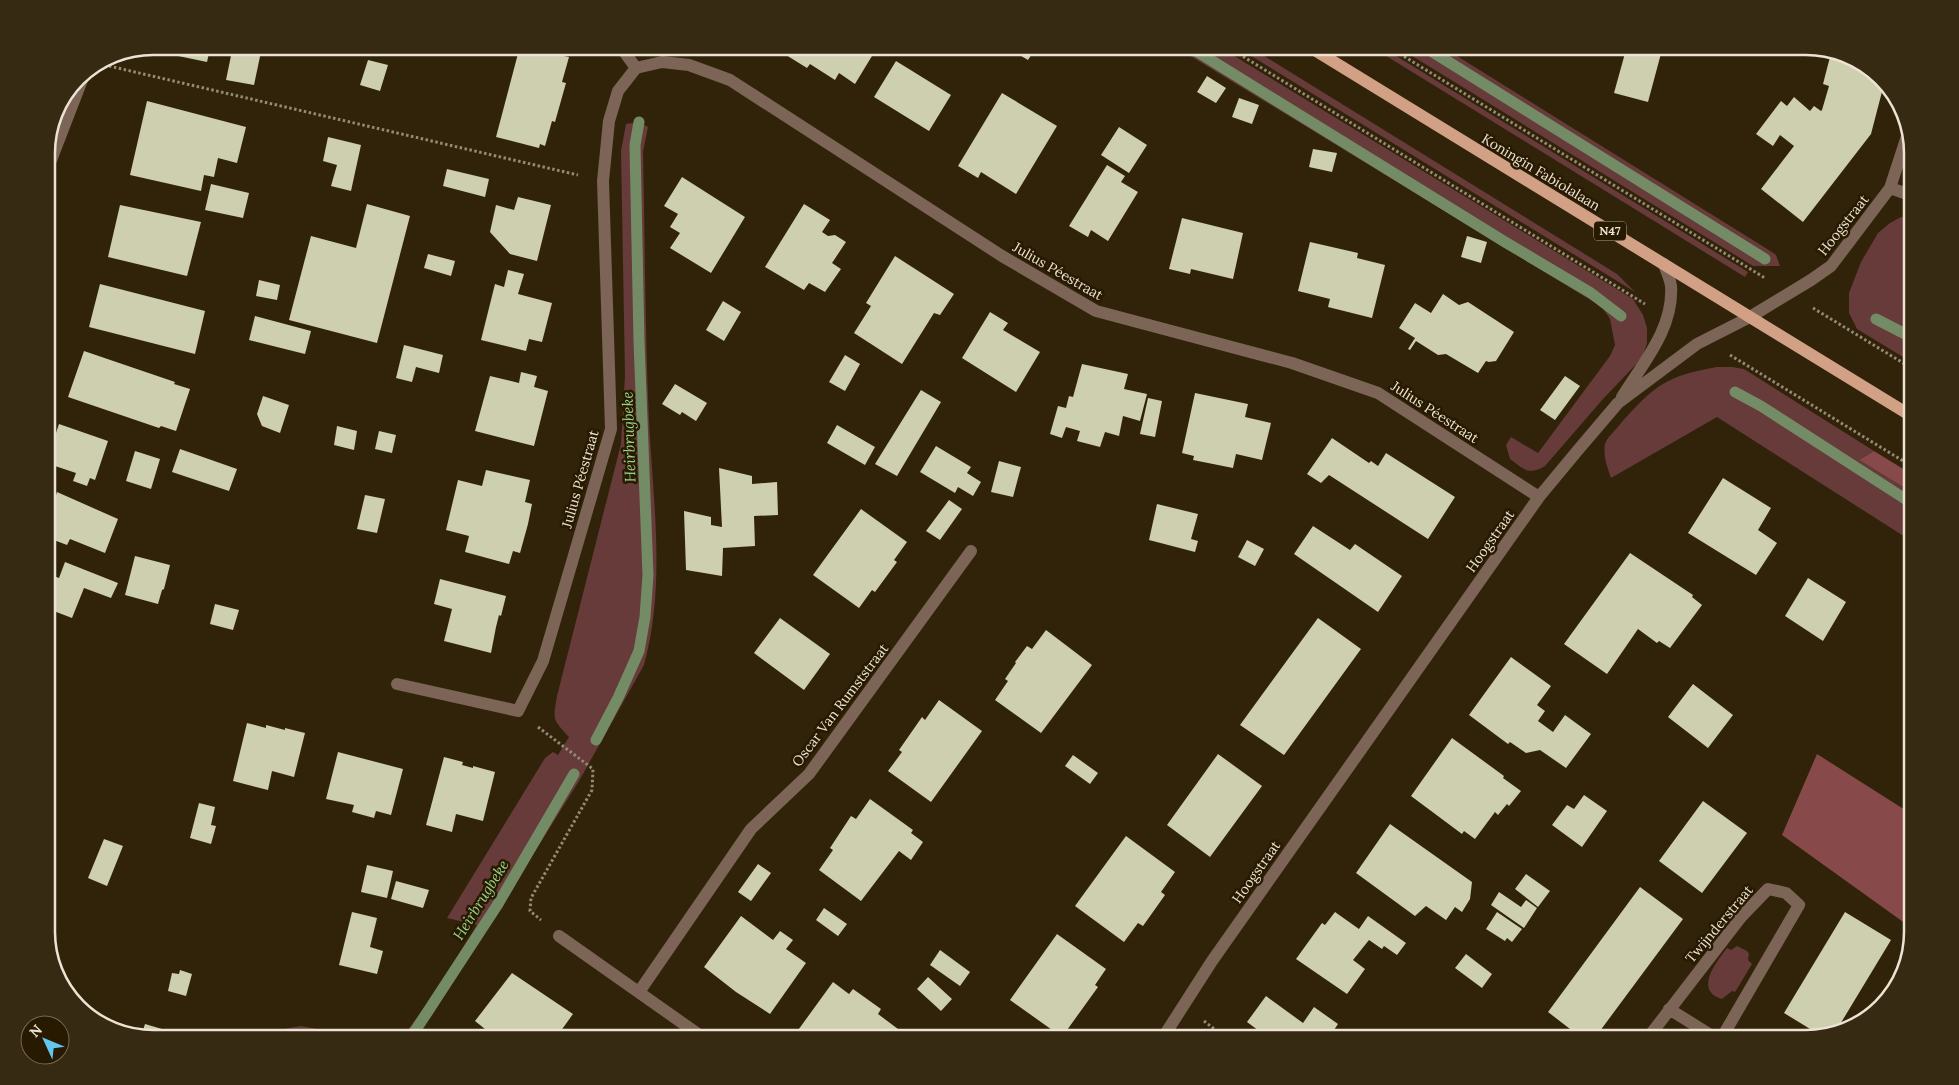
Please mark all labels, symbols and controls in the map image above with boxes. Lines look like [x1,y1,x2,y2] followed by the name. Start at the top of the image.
[1478,130,1604,215] street label: Koningin Fabiolalaan
[1814,190,1873,259] street label: Hoogstraat
[1594,222,1626,240] road number: N47
[1009,237,1107,304] street label: Julius Péestraat
[1387,376,1483,447] street label: Julius Péestraat
[617,391,640,483] water label: Heirbrugbeke
[557,427,603,531] street label: Julius Péestraat
[1462,506,1518,576] street label: Hoogstraat
[788,639,892,770] street label: Oscar Van Rumststraat
[1228,837,1284,907] street label: Hoogstraat
[448,856,513,943] water label: Heirbrugbeke
[1681,881,1757,967] street label: Twijnderstraat
[20,1015,70,1065] north arrow
[25,1021,46,1041] text: N

